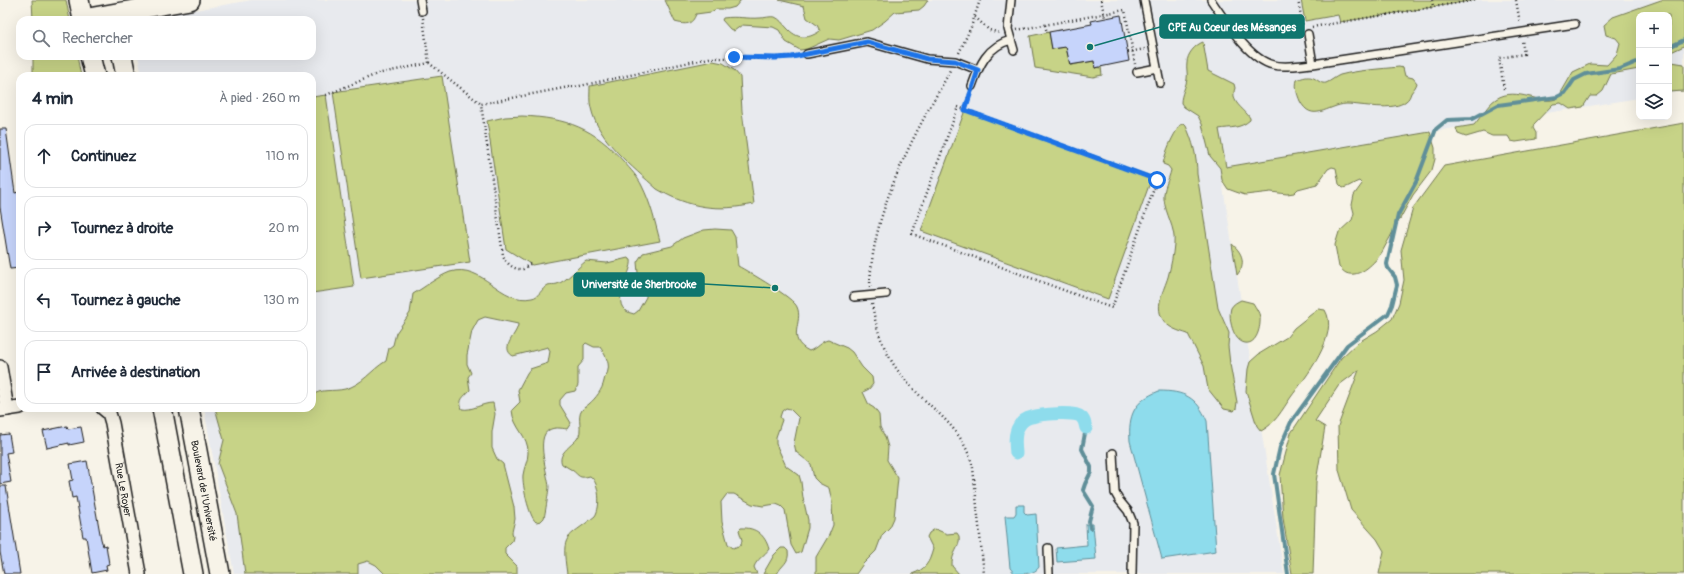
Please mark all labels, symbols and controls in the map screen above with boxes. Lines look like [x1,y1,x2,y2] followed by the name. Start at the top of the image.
[1636,12,1672,120] map controls
[1636,12,1672,48] button: +
[1160,15,1304,38] callout: CPE Au Cœur des Mésanges
[16,16,316,60] search box
[1168,21,1296,34] text: CPE Au Cœur des Mésanges
[30,27,52,49] icon: search
[62,29,133,48] text: Rechercher
[725,48,743,66] route end
[1636,48,1672,84] button: −
[1636,84,1672,120] button: layers
[32,88,73,109] text: 4 min
[219,90,300,106] text: À pied · 260 m
[33,145,55,167] icon: ahead
[71,147,136,166] text: Continuez
[266,148,299,164] text: 110 m
[1148,171,1166,189] route start
[33,217,55,239] icon: right
[71,219,173,238] text: Tournez à droite
[268,220,299,236] text: 20 m
[574,273,704,296] callout: Université de Sherbrooke
[582,278,697,291] text: Université de Sherbrooke
[33,289,55,311] icon: left
[71,291,181,310] text: Tournez à gauche
[263,292,299,308] text: 130 m
[33,361,55,383] icon: arrive
[71,363,200,382] text: Arrivée à destination
[188,439,219,542] street label: Boulevard de l'Université
[112,462,134,518] street label: Rue Le Royer

